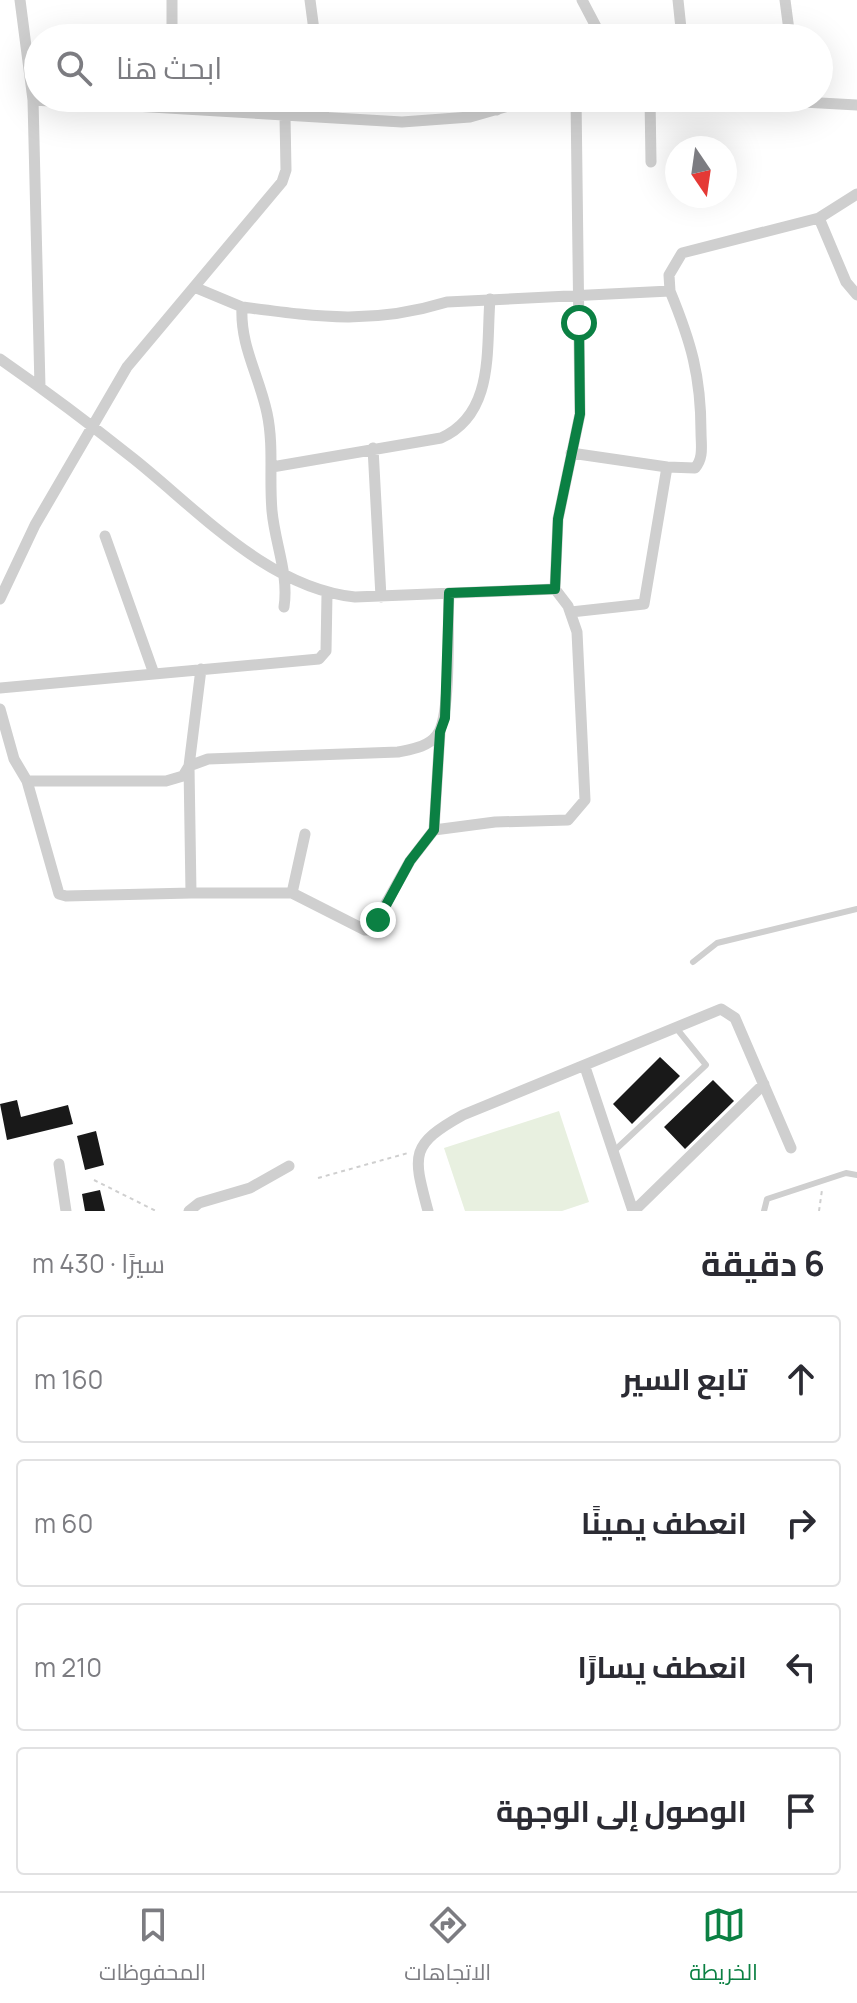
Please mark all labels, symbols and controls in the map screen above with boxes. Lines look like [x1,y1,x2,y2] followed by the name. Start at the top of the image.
[24,24,833,112] search box
[52,46,96,90] icon: search
[116,47,222,88] text: ابحث هنا
[665,136,737,208] north arrow
[561,305,597,341] route start
[360,902,396,938] route end
[701,1240,825,1286] text: 6 دقيقة
[32,1245,165,1281] text: سيرًا · 430 m
[779,1357,823,1401] icon: ahead
[622,1358,747,1399] text: تابع السير
[34,1361,103,1397] text: 160 m
[779,1501,823,1545] icon: right
[581,1502,747,1543] text: انعطف يمينًا
[34,1505,93,1541] text: 60 m
[779,1645,823,1689] icon: left
[577,1646,747,1687] text: انعطف يسارًا
[34,1649,102,1685] text: 210 m
[779,1789,823,1833] icon: arrive
[496,1790,747,1831] text: الوصول إلى الوجهة
[99,1903,206,1993] tab: المحفوظات
[404,1903,491,1993] tab: الاتجاهات
[689,1903,758,1993] tab: الخريطة

